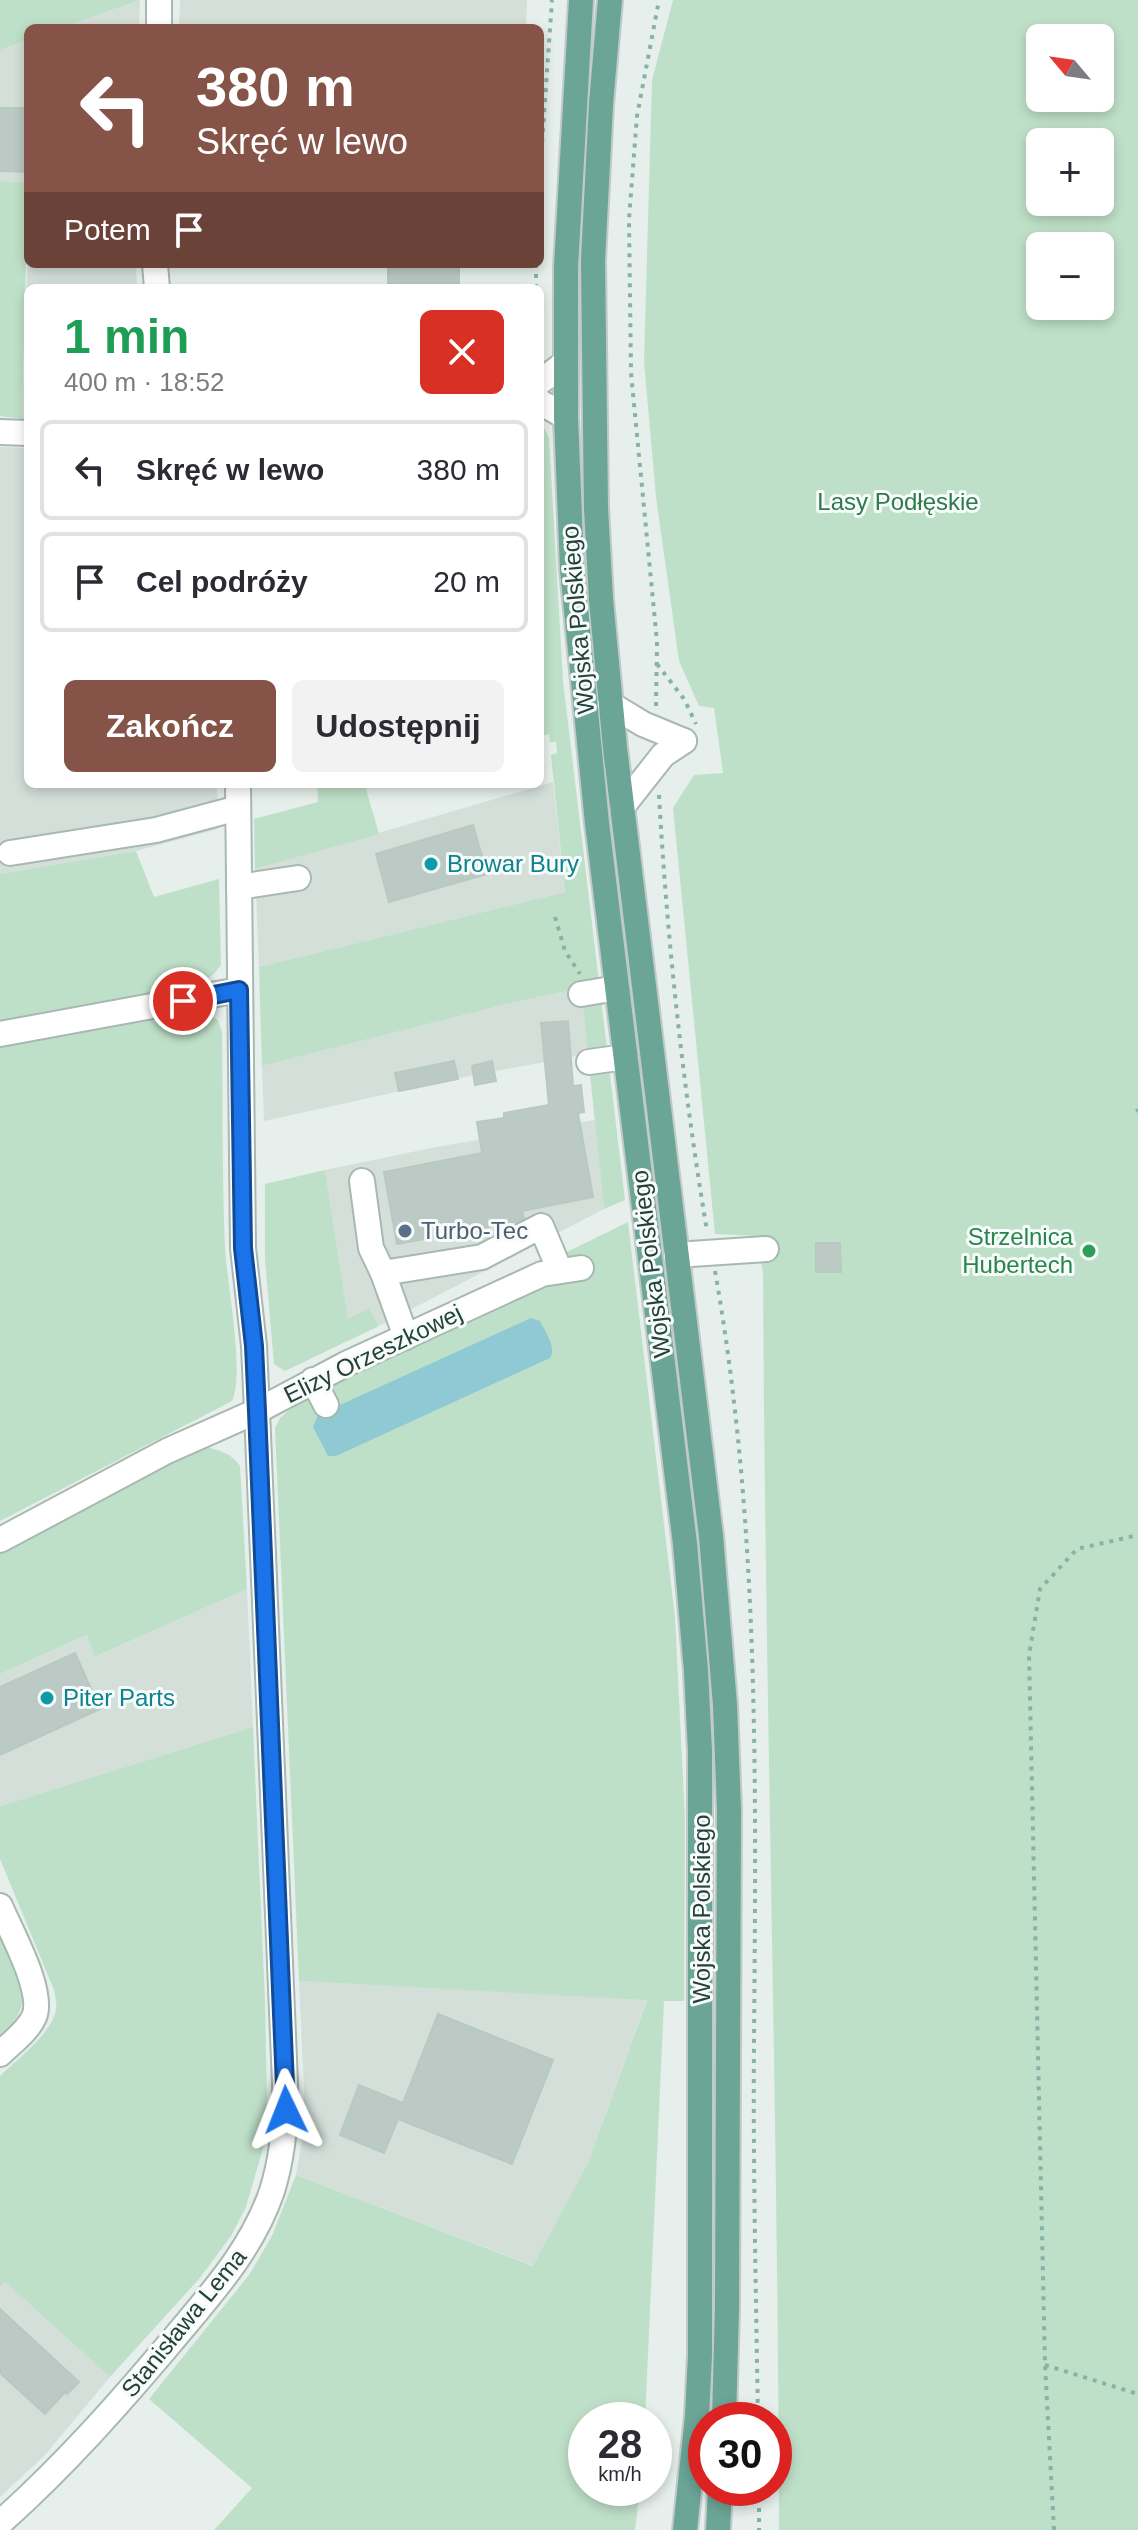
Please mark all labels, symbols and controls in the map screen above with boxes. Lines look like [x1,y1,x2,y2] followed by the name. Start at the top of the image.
[1026,24,1114,112] north arrow
[1026,24,1114,320] map controls
[196,55,355,118] text: 380 m
[64,56,168,160] icon: left
[196,121,408,162] text: Skręć w lewo
[1026,128,1114,216] button: +
[167,208,211,252] icon: arrive
[64,213,151,246] text: Potem
[1026,232,1114,320] button: −
[64,310,189,363] text: 1 min
[420,310,504,394] button: close
[64,367,224,397] text: 400 m · 18:52
[68,448,112,492] icon: left
[136,453,324,486] text: Skręć w lewo
[417,453,500,486] text: 380 m
[817,488,979,515] park label: Lasy Podłęskie
[556,525,599,715] street label: Wojska Polskiego
[68,560,112,604] icon: arrive
[136,565,308,598] text: Cel podróży
[433,565,500,598] text: 20 m
[64,680,276,772] button: Zakończ
[292,680,504,772] button: Udostępnij
[447,850,579,877] place label: Browar Bury
[422,855,440,873] marker: Browar Bury
[149,967,217,1035] pin
[161,979,205,1023] icon: arrive
[626,1169,675,1359] street label: Wojska Polskiego
[421,1217,528,1244] place label: Turbo-Tec
[396,1222,414,1240] marker: Turbo-Tec
[962,1223,1074,1278] place label: Strzelnica Hubertech
[1080,1242,1098,1260] marker: Strzelnica Hubertech
[279,1299,466,1408] street label: Elizy Orzeszkowej
[63,1684,175,1711] place label: Piter Parts
[38,1689,56,1707] marker: Piter Parts
[688,1815,715,2003] street label: Wojska Polskiego
[244,2068,328,2152] position arrow
[116,2243,252,2402] street label: Stanisława Lema
[688,2402,792,2506] speed limit sign: 30
[598,2422,642,2466] text: 28
[598,2463,642,2485] text: km/h

